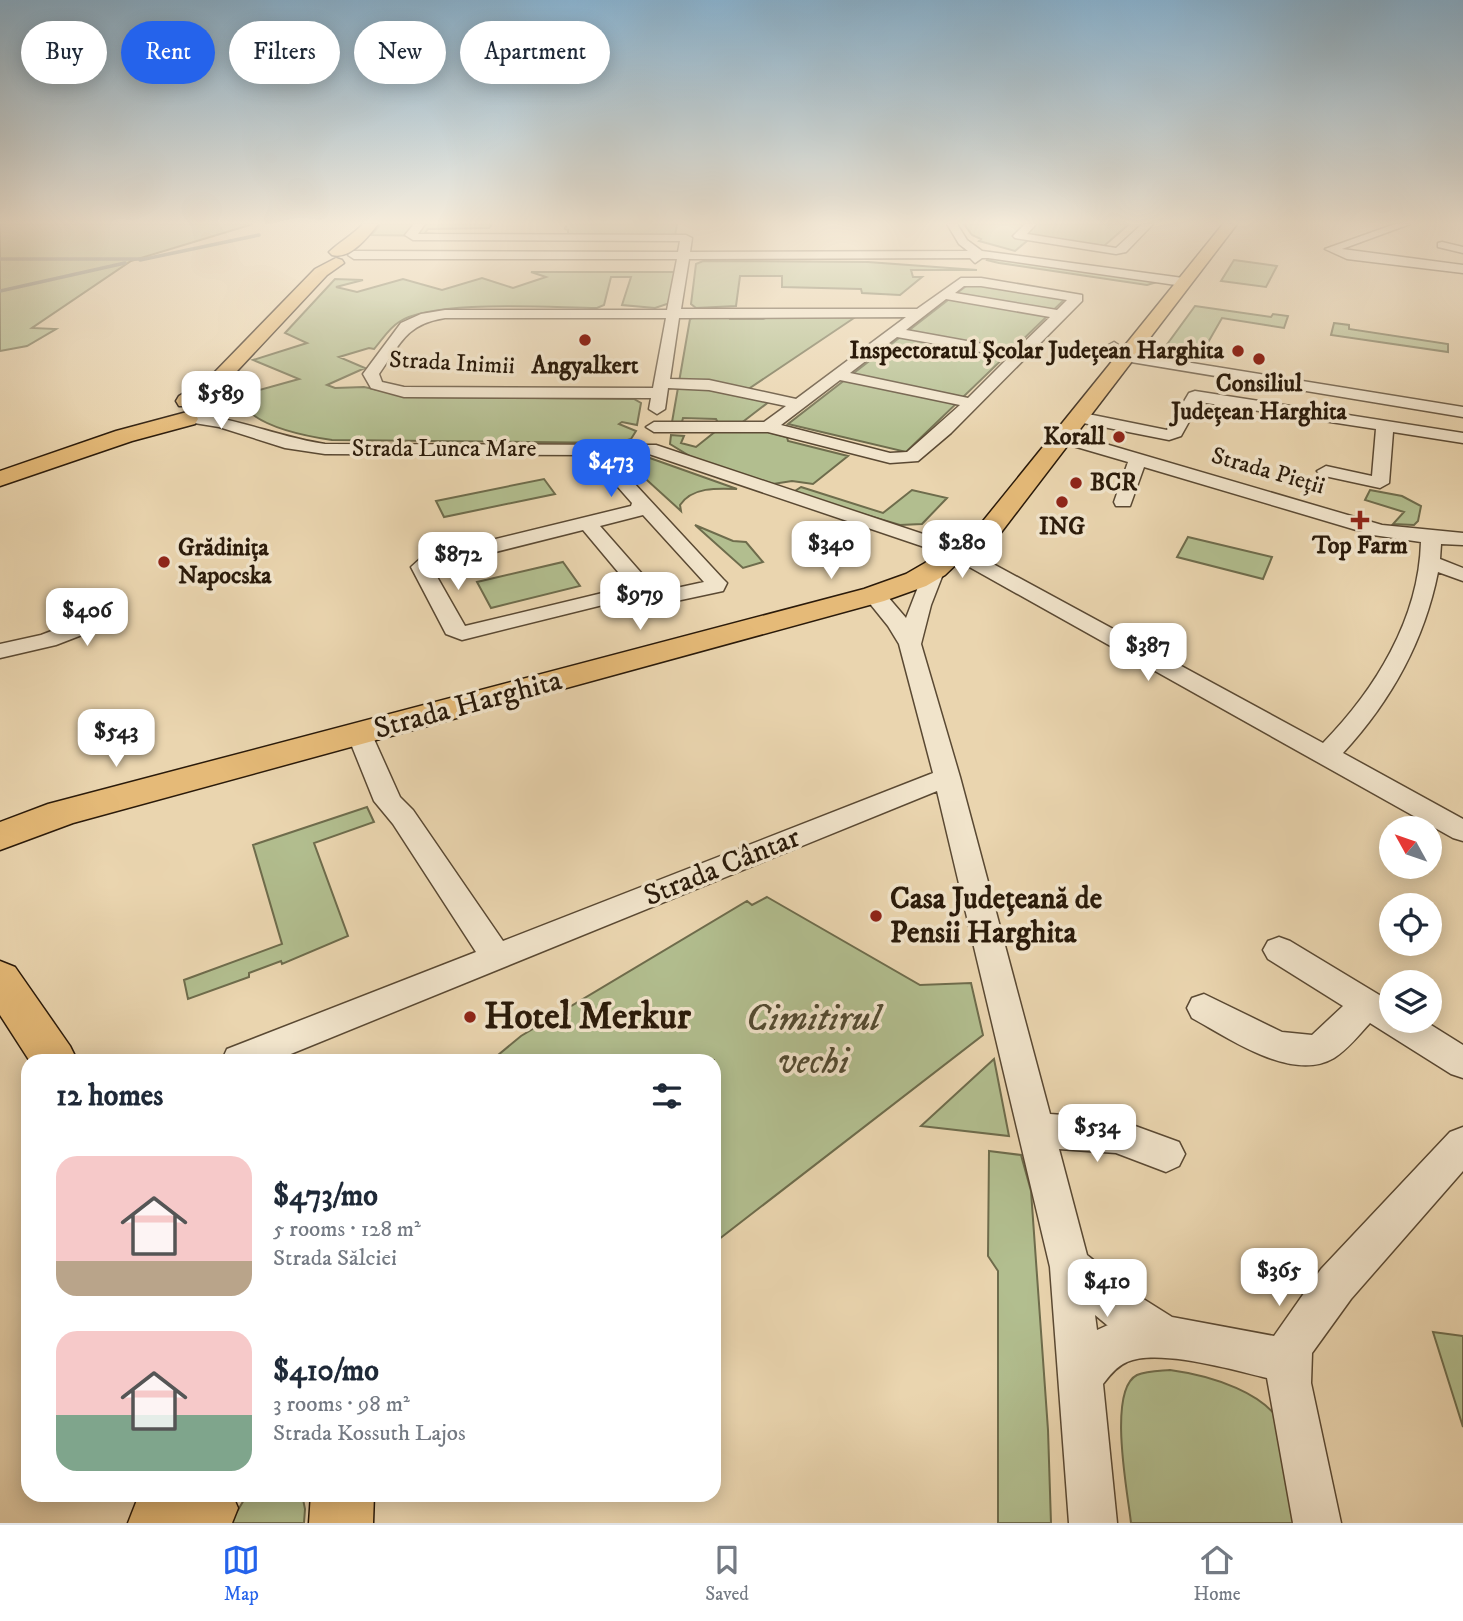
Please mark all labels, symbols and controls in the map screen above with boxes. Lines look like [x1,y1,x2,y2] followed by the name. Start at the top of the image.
[21,21,107,84] chip: Buy
[121,21,215,84] chip: Rent
[229,21,340,84] chip: Filters
[354,21,446,84] chip: New
[460,21,610,84] chip: Apartment
[577,332,593,348] marker: Angyalkert
[850,336,1225,366] place label: Inspectoratul Școlar Județean Harghita
[1230,343,1246,359] marker: Inspectoratul Școlar Județean Harghita
[388,345,516,381] street label: Strada Inimii
[531,351,639,381] place label: Angyalkert
[1251,351,1267,367] marker: Consiliul Județean Harghita
[1168,369,1348,427] place label: Consiliul Județean Harghita
[180,372,262,431] pin: $589
[198,379,244,408] text: $589
[1043,422,1106,452] place label: Korall
[1111,429,1127,445] marker: Korall
[352,434,536,464] street label: Strada Lunca Mare
[570,440,652,499] pin: $473
[1208,440,1328,502] street label: Strada Pieții
[588,447,634,476] text: $473
[1090,468,1138,498] place label: BCR
[1068,475,1084,491] marker: BCR
[1054,494,1070,510] marker: ING
[1039,512,1085,542] place label: ING
[1352,512,1368,528] marker: Top Farm
[921,520,1003,580] pin: $280
[790,522,872,581] pin: $340
[938,528,986,557] text: $280
[808,529,854,558] text: $340
[1311,531,1408,561] place label: Top Farm
[417,532,499,592] pin: $872
[178,533,272,591] place label: Grădiniţa Napocska
[434,540,482,569] text: $872
[156,554,172,570] marker: Grădiniţa Napocska
[599,572,681,632] pin: $979
[616,580,664,609] text: $979
[46,588,128,648] pin: $406
[62,596,112,625] text: $406
[1107,624,1189,683] pin: $387
[1126,631,1170,660] text: $387
[370,662,566,748] street label: Strada Harghita
[75,710,157,769] pin: $543
[94,717,138,746] text: $543
[1379,816,1442,878] north arrow
[1379,816,1442,1033] map controls
[639,819,805,915] street label: Strada Cântar
[890,881,1103,952] place label: Casa Județeană de Pensii Harghita
[1379,893,1442,956] button: locate
[868,908,884,924] marker: Casa Județeană de Pensii Harghita
[1379,970,1442,1033] button: layers
[484,994,692,1041] place label: Hotel Merkur
[746,996,884,1086] park label: Cimitirul vechi
[462,1009,478,1025] marker: Hotel Merkur
[648,1077,686,1115] icon: filters
[56,1078,163,1115] text: 12 homes
[1056,1104,1138,1164] pin: $534
[1074,1112,1120,1141] text: $534
[273,1178,378,1215] text: $473/mo
[112,1184,196,1268] icon: home
[273,1215,421,1244] text: 5 rooms · 128 m²
[273,1244,397,1273] text: Strada Sălciei
[1238,1248,1320,1308] pin: $365
[1257,1256,1301,1285] text: $365
[1066,1260,1148,1319] pin: $410
[1084,1267,1130,1296] text: $410
[273,1353,379,1390] text: $410/mo
[112,1359,196,1443] icon: home
[273,1390,410,1419] text: 3 rooms · 98 m²
[273,1419,466,1448] text: Strada Kossuth Lajos
[222,1541,260,1606] tab: Map
[705,1541,749,1606] tab: Saved
[1194,1541,1241,1606] tab: Home

